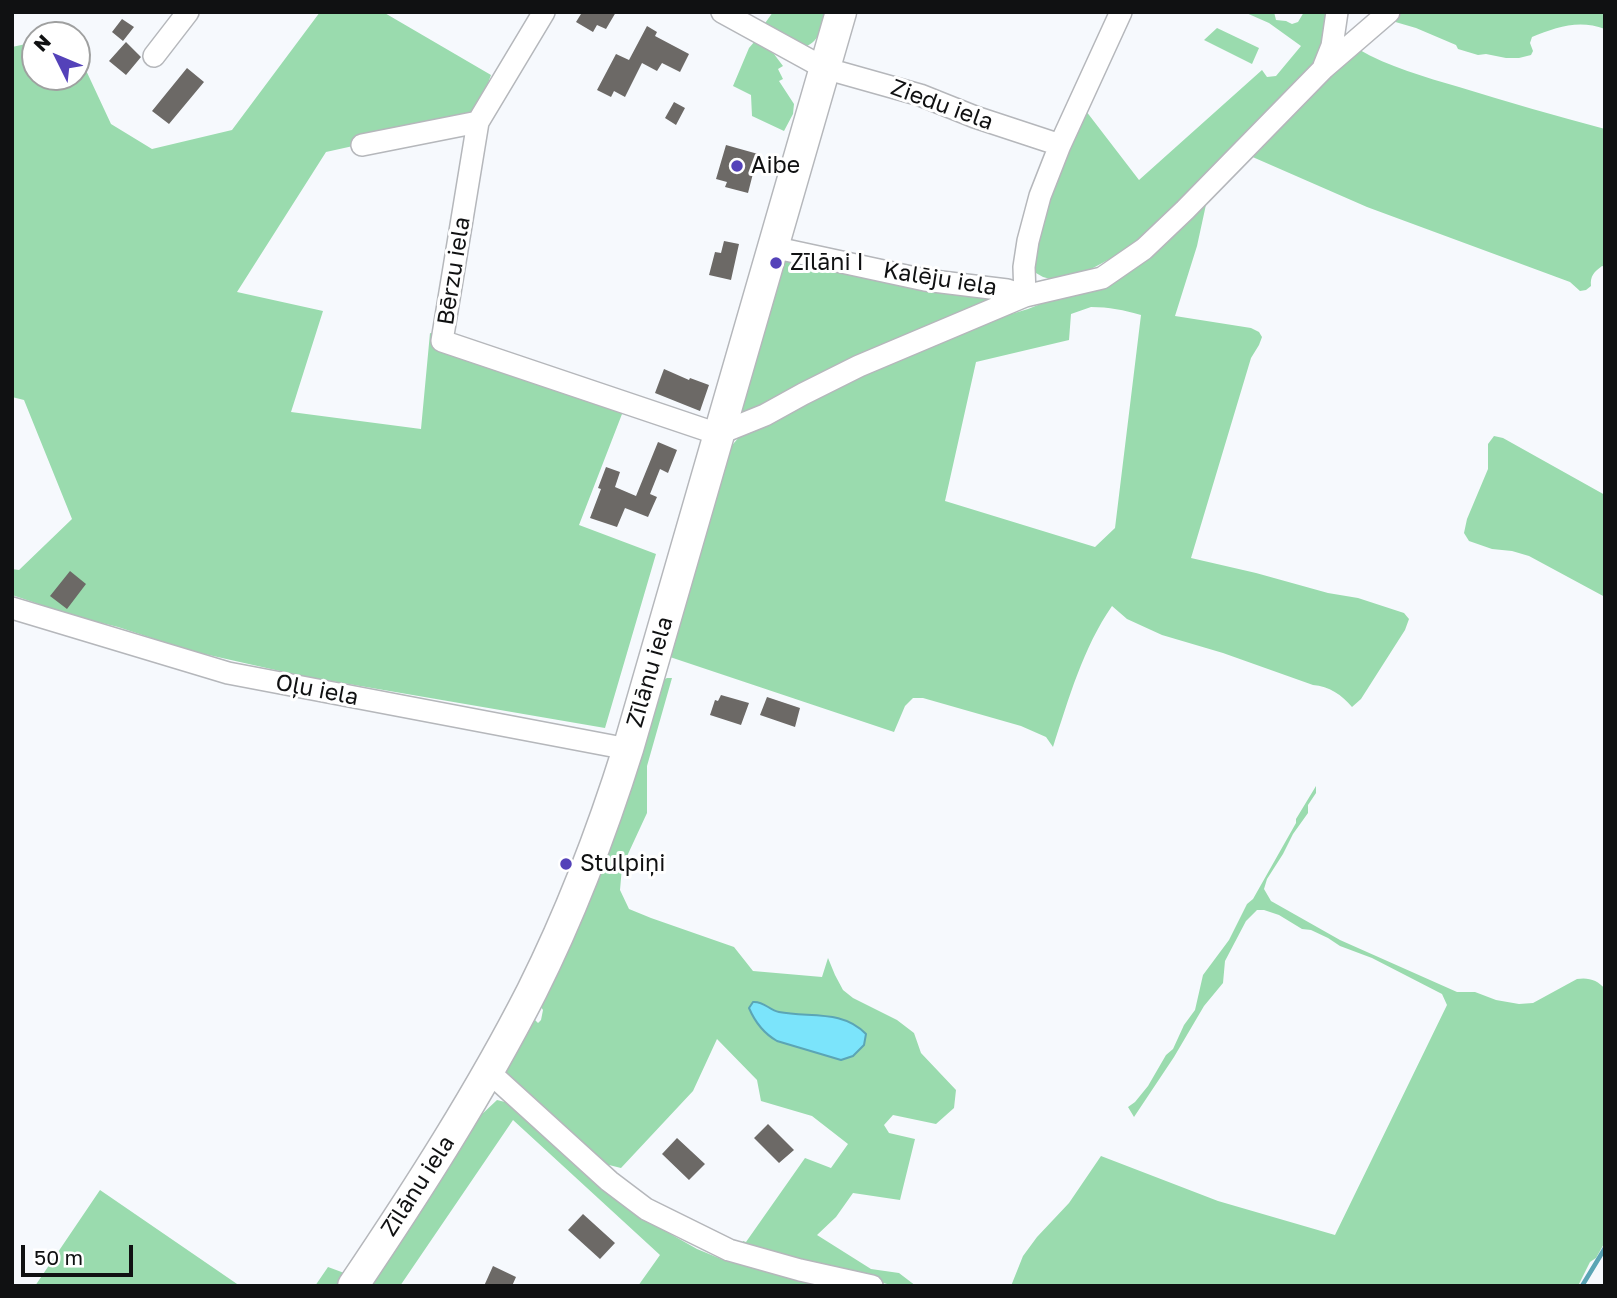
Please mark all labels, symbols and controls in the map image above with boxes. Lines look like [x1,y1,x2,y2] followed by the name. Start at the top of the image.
[21,21,91,91] north arrow
[28,30,55,56] text: N
[887,74,997,136] street label: Ziedu iela
[751,152,800,180] place label: Aibe
[729,158,745,174] marker: Aibe
[432,215,476,327] street label: Bērzu iela
[790,249,864,277] place label: Zīlāni I
[768,255,784,271] marker: Zīlāni I
[881,256,999,302] street label: Kalēju iela
[621,613,679,731] street label: Zīlānu iela
[273,668,361,712] street label: Oļu iela
[580,850,665,878] place label: Stulpiņi
[558,856,574,872] marker: Stulpiņi
[375,1131,461,1241] street label: Zīlānu iela
[24,1232,136,1276] scale bar
[34,1244,83,1270] text: 50 m

